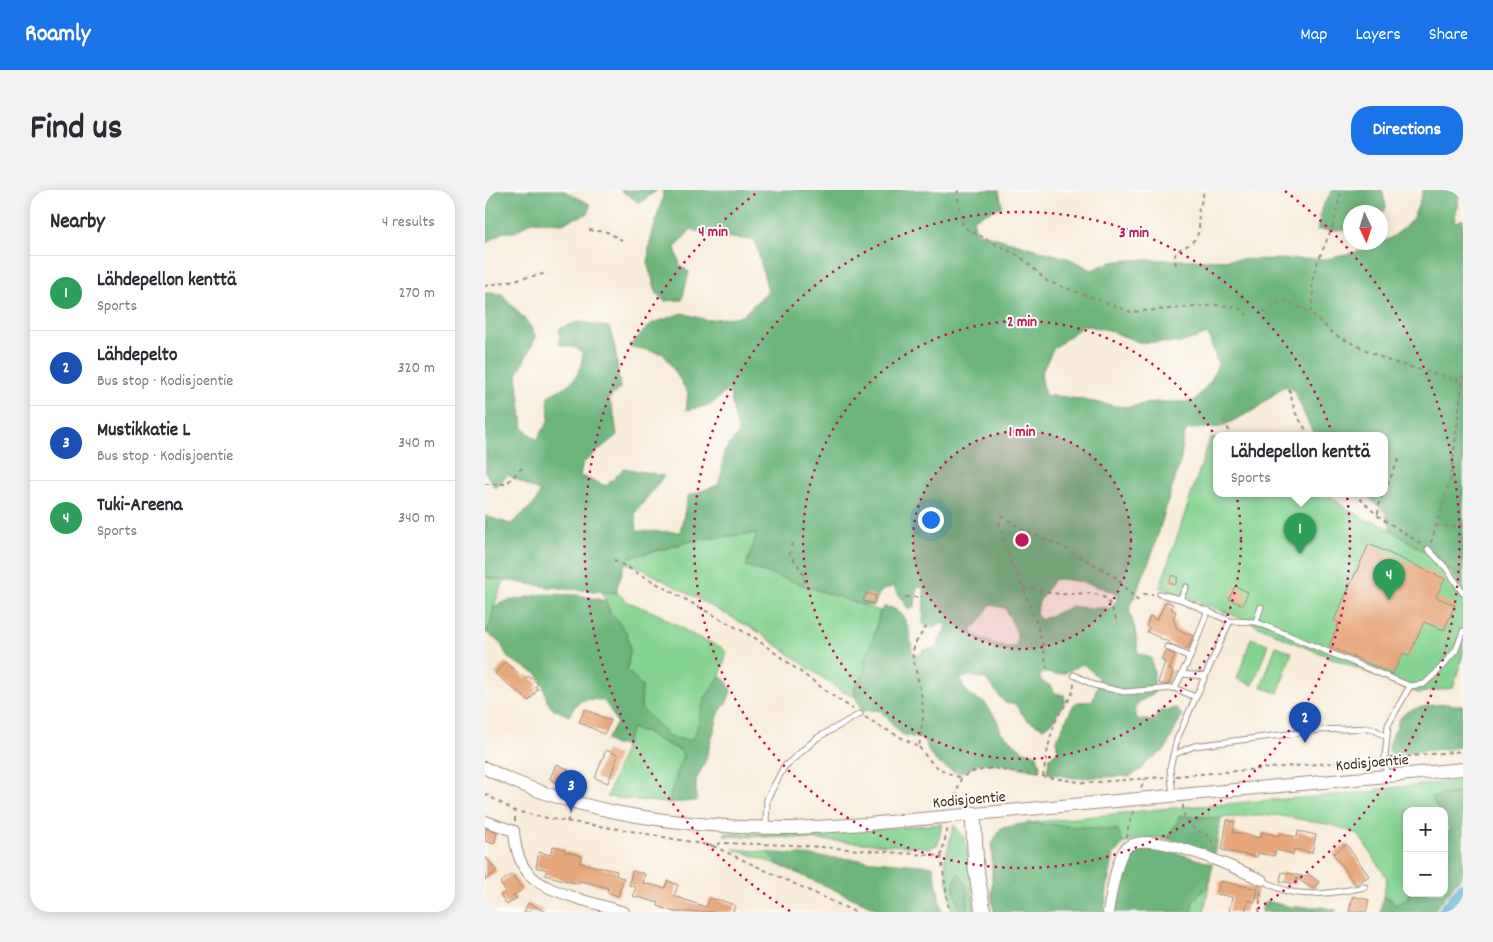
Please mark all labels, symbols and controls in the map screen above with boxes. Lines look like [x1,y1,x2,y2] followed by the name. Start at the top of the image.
[25,18,91,52] text: Roamly
[1300,23,1327,48] text: Map
[1355,23,1401,48] text: Layers
[1429,23,1468,48] text: Share
[30,105,122,155] text: Find us
[1351,106,1463,155] button: Directions
[1343,205,1388,250] north arrow
[50,208,105,238] text: Nearby
[382,211,435,234] text: 4 results
[698,222,728,244] text: 4 min
[1119,223,1149,245] text: 3 min
[97,268,236,295] text: Lähdepellon kenttä
[64,282,68,305] text: 1
[399,282,435,305] text: 270 m
[97,295,137,318] text: Sports
[1007,312,1037,334] text: 2 min
[97,343,177,370] text: Lähdepelto
[63,357,70,380] text: 2
[398,357,435,380] text: 320 m
[97,370,233,393] text: Bus stop · Kodisjoentie
[97,418,190,445] text: Mustikkatie L
[1009,422,1035,444] text: 1 min
[62,432,70,455] text: 3
[398,432,435,455] text: 340 m
[1213,432,1388,497] popup
[1231,440,1370,467] text: Lähdepellon kenttä
[97,445,233,468] text: Bus stop · Kodisjoentie
[1231,467,1271,490] text: Sports
[97,493,182,520] text: Tuki-Areena
[63,507,69,530] text: 4
[398,507,435,530] text: 340 m
[918,507,944,533] your location
[1284,513,1316,554] pin: 1
[97,520,137,543] text: Sports
[1013,531,1031,549] centre of rings
[1373,559,1405,600] pin: 4
[1289,702,1321,743] pin: 2
[1335,749,1410,778] street label: Kodisjoentie
[555,770,587,811] pin: 3
[932,786,1007,815] street label: Kodisjoentie
[1403,807,1448,897] map controls
[1403,807,1448,852] button: +
[1403,852,1448,897] button: −

